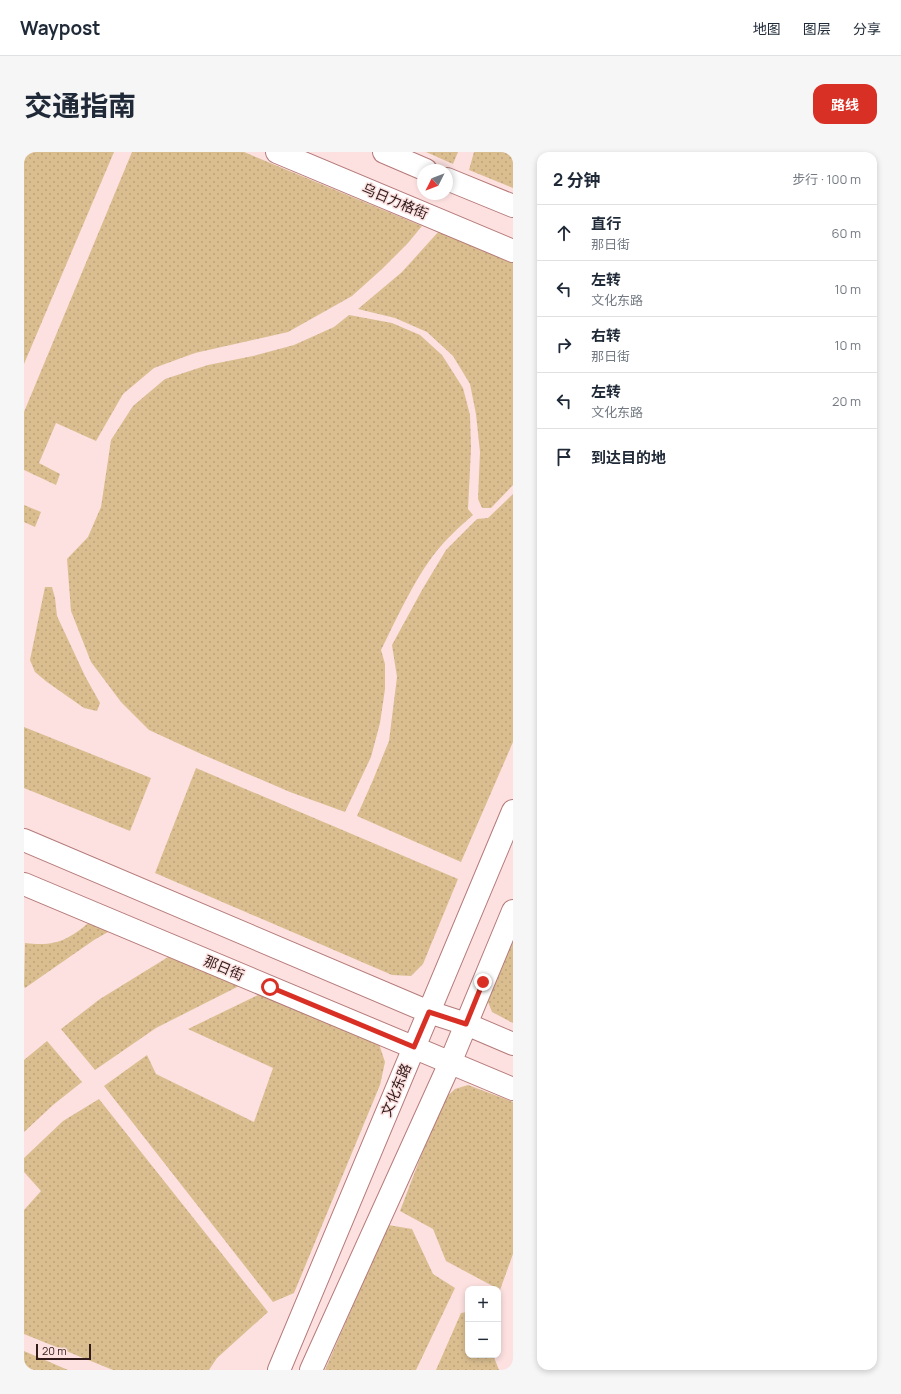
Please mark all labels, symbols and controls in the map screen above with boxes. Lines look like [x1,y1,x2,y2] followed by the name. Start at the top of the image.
[20,15,100,41] text: Waypost
[753,19,781,38] text: 地图
[803,19,831,38] text: 图层
[853,19,881,38] text: 分享
[813,84,877,124] button: 路线
[24,86,136,124] text: 交通指南
[417,164,453,200] north arrow
[553,168,601,191] text: 2 分钟
[792,170,861,188] text: 步行 · 100 m
[359,178,431,223] street label: 乌日力格街
[591,213,621,234] text: 直行
[553,222,575,244] icon: ahead
[831,224,861,242] text: 60 m
[591,235,630,253] text: 那日街
[591,269,621,290] text: 左转
[553,278,575,300] icon: left
[834,280,861,298] text: 10 m
[591,291,643,309] text: 文化东路
[591,325,621,346] text: 右转
[553,334,575,356] icon: right
[834,336,861,354] text: 10 m
[591,347,630,365] text: 那日街
[591,381,621,402] text: 左转
[553,390,575,412] icon: left
[832,392,861,410] text: 20 m
[591,403,643,421] text: 文化东路
[553,446,575,468] icon: arrive
[591,447,666,468] text: 到达目的地
[201,951,247,984] street label: 那日街
[474,973,492,991] route end
[261,978,279,996] route start
[376,1060,415,1119] street label: 文化东路
[465,1286,501,1358] map controls
[465,1286,501,1322] button: +
[465,1322,501,1358] button: −
[36,1342,91,1361] scale bar
[42,1343,67,1358] text: 20 m

